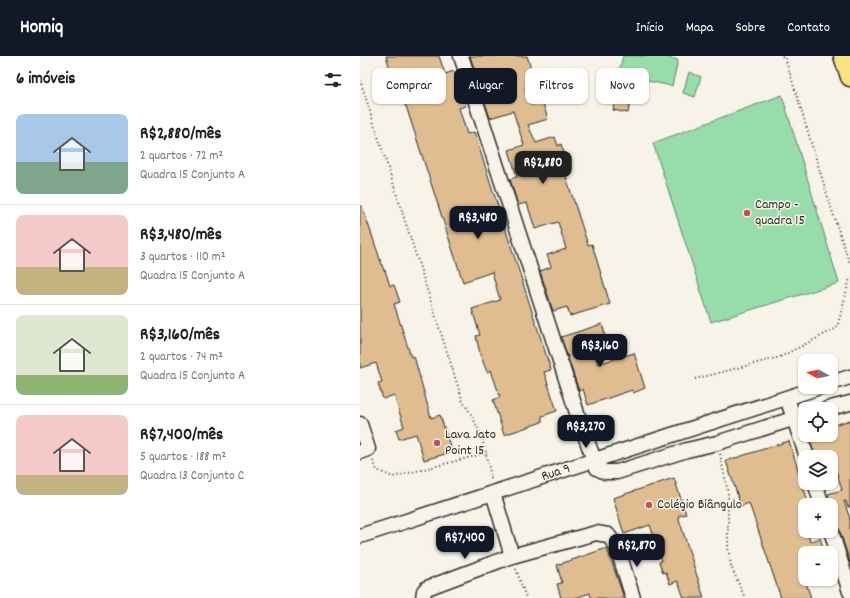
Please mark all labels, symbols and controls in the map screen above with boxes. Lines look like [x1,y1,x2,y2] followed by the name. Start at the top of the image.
[20,15,63,42] text: Homiq
[636,18,664,38] text: Início
[686,18,713,38] text: Mapa
[735,18,765,38] text: Sobre
[787,18,830,38] text: Contato
[16,68,75,92] text: 6 imóveis
[372,68,446,104] chip: Comprar
[454,68,517,104] chip: Alugar
[525,68,588,104] chip: Filtros
[596,68,649,104] chip: Novo
[322,69,344,91] icon: filters
[140,123,221,147] text: R$2,880/mês
[48,130,96,178] icon: home
[140,147,223,166] text: 2 quartos · 72 m²
[506,151,580,185] pin: R$2,880
[524,154,562,173] text: R$2,880
[140,166,245,185] text: Quadra 15 Conjunto A
[755,195,805,231] place label: Campo - quadra 15
[441,206,515,240] pin: R$3,480
[742,208,752,218] marker: Campo - quadra 15
[459,209,497,228] text: R$3,480
[140,224,222,248] text: R$3,480/mês
[48,231,96,279] icon: home
[140,248,225,267] text: 3 quartos · 110 m²
[140,267,245,286] text: Quadra 15 Conjunto A
[140,324,220,348] text: R$3,160/mês
[48,331,96,379] icon: home
[563,334,637,368] pin: R$3,160
[581,337,619,356] text: R$3,160
[140,348,223,367] text: 2 quartos · 74 m²
[798,354,838,394] north arrow
[798,354,838,586] map controls
[140,367,245,386] text: Quadra 15 Conjunto A
[798,402,838,442] button: locate
[549,415,623,449] pin: R$3,270
[567,418,605,437] text: R$3,270
[140,424,223,448] text: R$7,400/mês
[445,425,496,461] place label: Lava Jato Point 15
[48,431,96,479] icon: home
[432,438,442,448] marker: Lava Jato Point 15
[140,448,226,467] text: 5 quartos · 188 m²
[798,450,838,490] button: layers
[539,459,573,487] street label: Rua 9
[140,467,244,486] text: Quadra 13 Conjunto C
[657,495,742,515] place label: Colégio Biângulo
[798,498,838,538] button: +
[644,500,654,510] marker: Colégio Biângulo
[428,526,502,560] pin: R$7,400
[445,529,485,548] text: R$7,400
[600,534,674,568] pin: R$2,870
[618,537,656,556] text: R$2,870
[798,546,838,586] button: −

